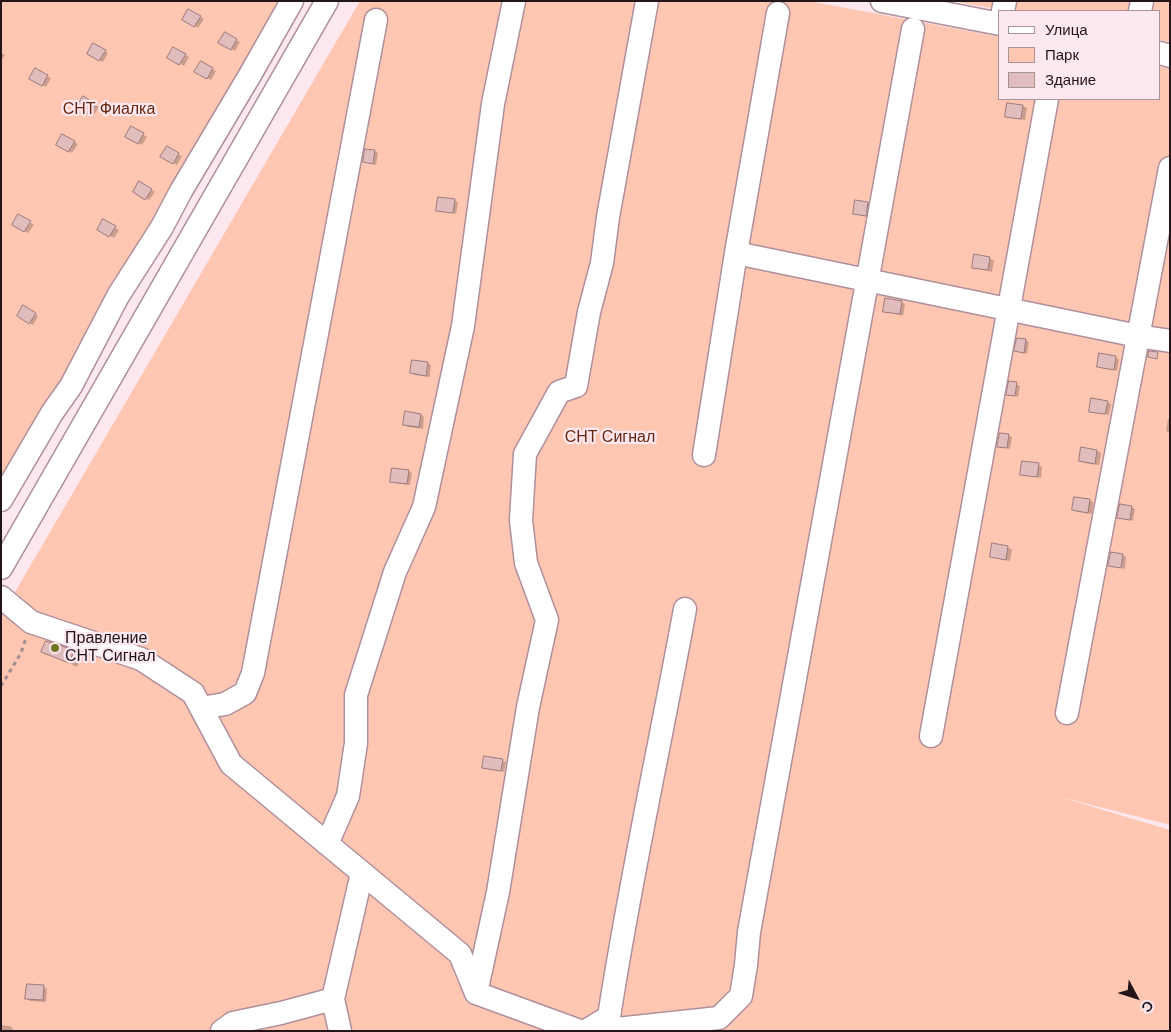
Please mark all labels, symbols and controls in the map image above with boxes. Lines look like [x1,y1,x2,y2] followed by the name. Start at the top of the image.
[998,10,1161,100] legend
[1045,20,1088,40] text: Улица
[1045,45,1079,65] text: Парк
[1045,70,1096,90] text: Здание
[63,100,155,120] park label: СНТ Фиалка
[565,428,655,448] park label: СНТ Сигнал
[65,629,156,667] place label: Правление СНТ Сигнал
[49,642,61,654] marker: Правление СНТ Сигнал
[1111,972,1161,1022] north arrow
[1137,997,1158,1016] text: С

